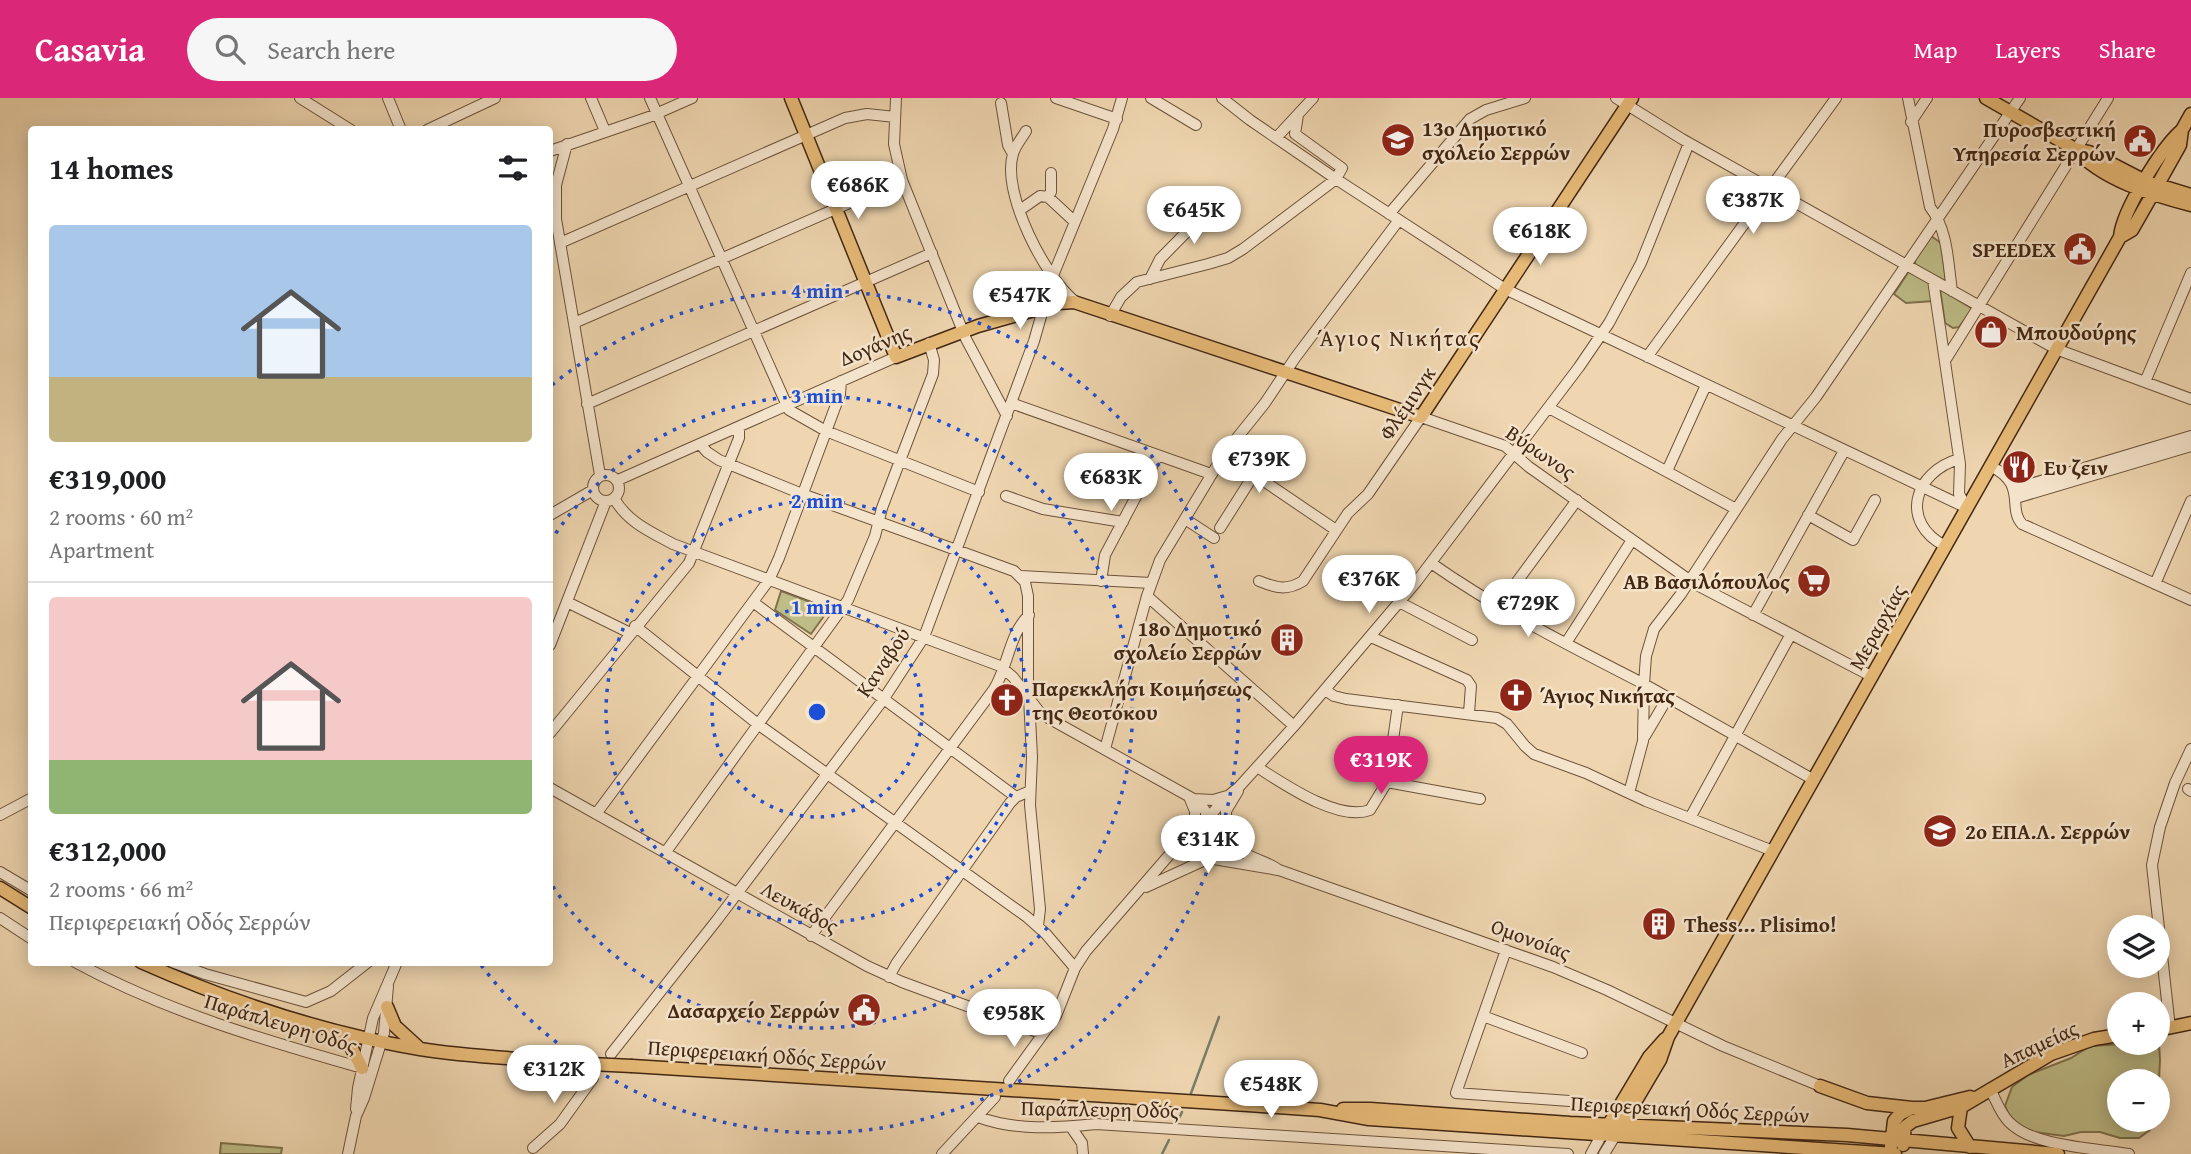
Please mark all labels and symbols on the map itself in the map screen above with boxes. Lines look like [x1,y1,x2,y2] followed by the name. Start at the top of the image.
[1422,113,1571,168] place label: 13ο Δημοτικό σχολείο Σερρών
[1952,114,2116,169] place label: Πυροσβεστική Υπηρεσία Σερρών
[1379,121,1417,159] school or university icon: 13ο Δημοτικό σχολείο Σερρών
[2121,122,2159,160] public building icon: Πυροσβεστική Υπηρεσία Σερρών
[809,162,907,221] pin: €686K
[1704,176,1802,236] pin: €387K
[1145,186,1243,246] pin: €645K
[1491,208,1589,267] pin: €618K
[2061,230,2099,268] public building icon: SPEEDEX
[1972,234,2057,265] place label: SPEEDEX
[971,272,1069,331] pin: €547K
[791,275,844,306] text: 4 min
[1972,313,2010,351] shop icon: Μπουδούρης
[834,316,916,374] street label: Δογάνης
[2016,317,2137,348] place label: Μπουδούρης
[1317,321,1481,354] district label: Άγιος Νικήτας
[1371,360,1443,446] street label: Φλέμινγκ
[791,380,844,411] text: 3 min
[1500,417,1582,487] street label: Βύρωνος
[1210,436,1308,495] pin: €739K
[2000,448,2038,486] restaurant icon: Ευ ζειν
[2044,452,2108,483] place label: Ευ ζειν
[1062,454,1160,513] pin: €683K
[791,485,844,516] text: 2 min
[1320,556,1418,615] pin: €376K
[1795,562,1833,600] supermarket icon: ΑΒ Βασιλόπουλος
[1623,566,1790,597] place label: ΑΒ Βασιλόπουλος
[1841,578,1913,676] street label: Μεραρχίας
[1479,580,1577,639] pin: €729K
[791,591,844,622] text: 1 min
[1113,613,1262,668] place label: 18ο Δημοτικό σχολείο Σερρών
[848,621,918,703] street label: Καναβού
[1268,621,1306,659] building icon: 18ο Δημοτικό σχολείο Σερρών
[1032,673,1252,728] place label: Παρεκκλήσι Κοιμήσεως της Θεοτόκου
[1497,676,1535,714] church icon: Άγιος Νικήτας
[1540,680,1675,711] place label: Άγιος Νικήτας
[988,681,1026,719] church icon: Παρεκκλήσι Κοιμήσεως της Θεοτόκου
[805,700,829,724] centre of rings
[1332,736,1430,796] pin: €319K
[1921,812,1959,850] school or university icon: 2ο ΕΠΑ.Λ. Σερρών
[1159,816,1257,875] pin: €314K
[1965,816,2130,847] place label: 2ο ΕΠΑ.Λ. Σερρών
[755,873,845,941] street label: Λευκάδος
[1640,905,1678,943] building icon: Thess… Plisimo!
[1684,909,1837,940] place label: Thess… Plisimo!
[1487,910,1575,968] street label: Ομονοίας
[201,985,361,1061] street label: Παράπλευρη Οδός
[965,990,1063,1049] pin: €958K
[845,991,883,1029] public building icon: Δασαρχείο Σερρών
[667,995,840,1026] place label: Δασαρχείο Σερρών
[1995,1012,2083,1075] street label: Απαμείας
[647,1031,887,1079] street label: Περιφερειακή Οδός Σερρών
[505,1046,603,1105] pin: €312K
[1222,1060,1320,1120] pin: €548K
[1570,1087,1810,1131] street label: Περιφερειακή Οδός Σερρών
[1021,1092,1179,1126] street label: Παράπλευρη Οδός

